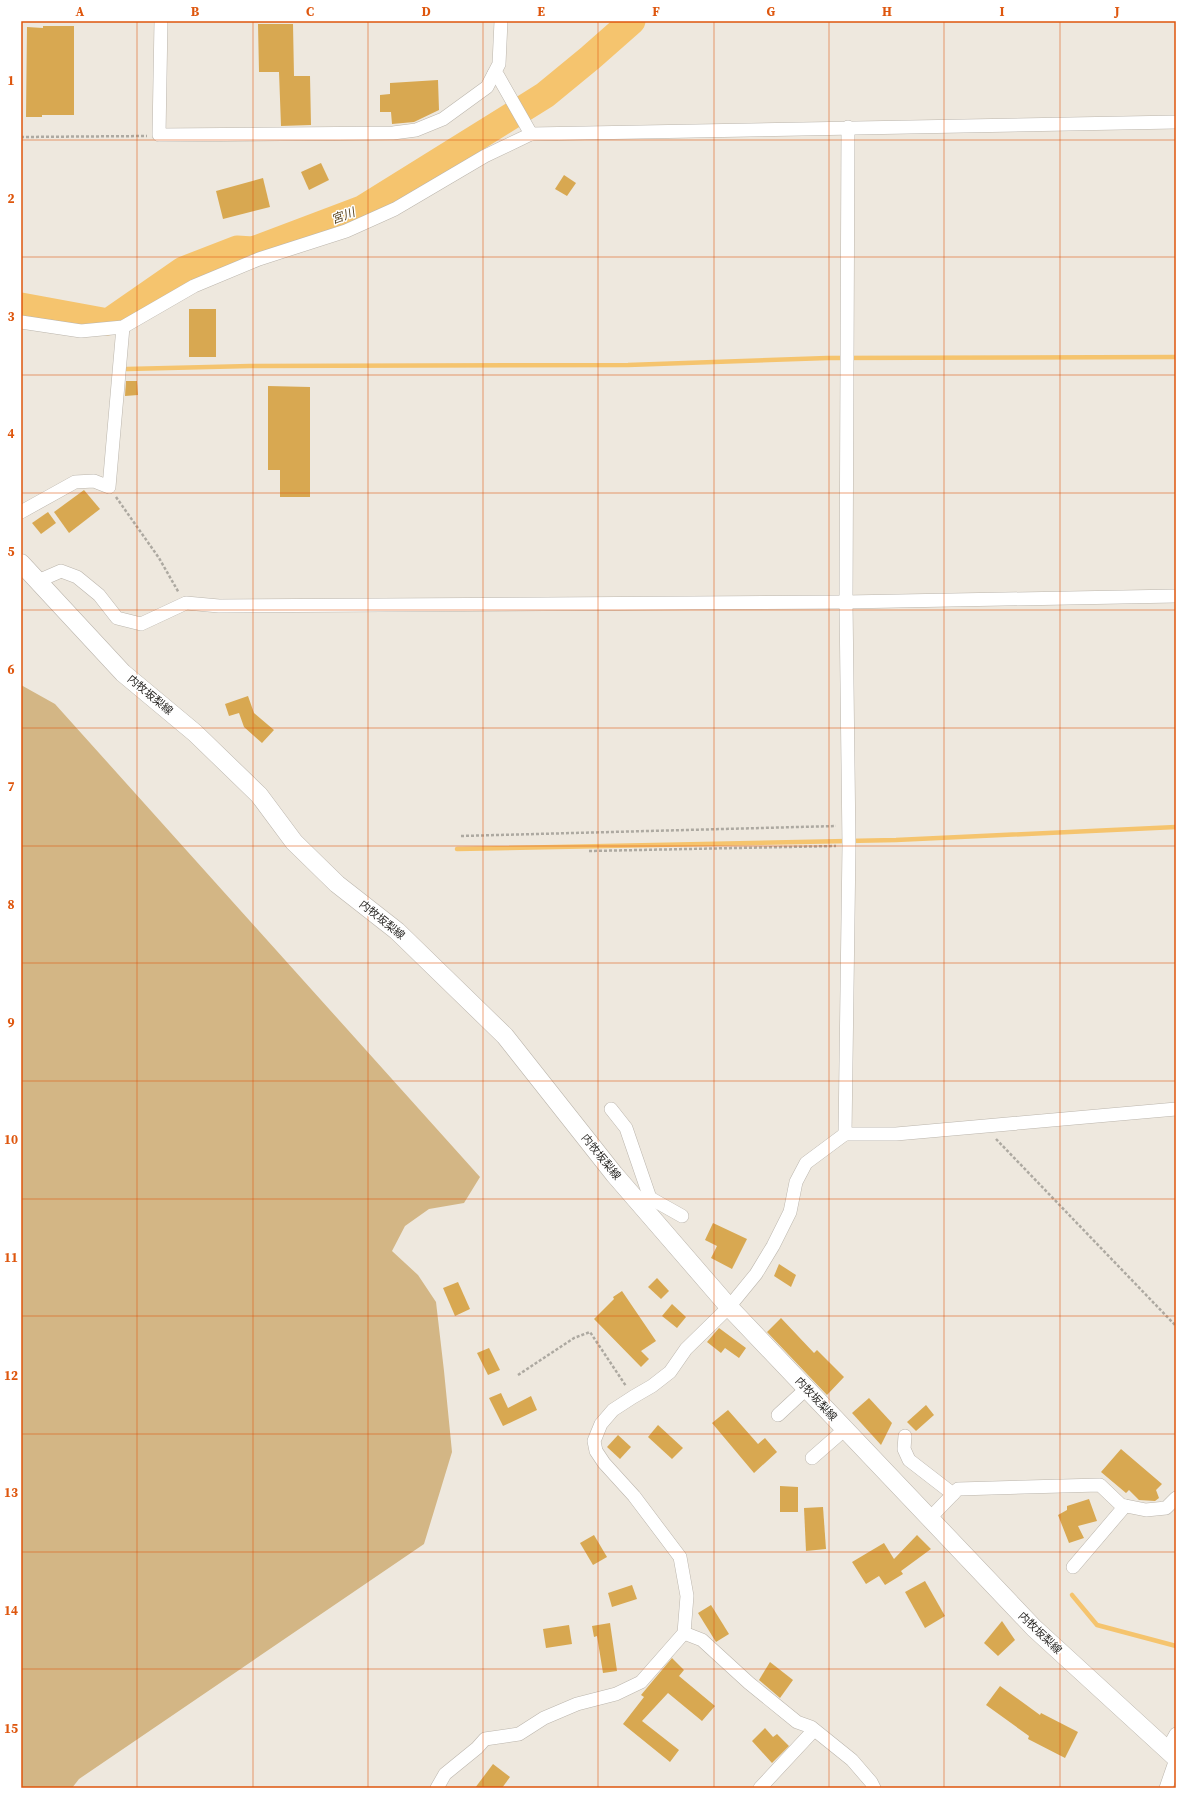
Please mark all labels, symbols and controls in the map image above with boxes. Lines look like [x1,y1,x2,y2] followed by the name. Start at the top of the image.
[76,3,85,20] text: A
[191,3,200,20] text: B
[306,3,314,20] text: C
[421,3,431,20] text: D
[537,3,545,20] text: E
[652,3,660,20] text: F
[767,3,776,20] text: G
[882,3,892,20] text: H
[999,3,1005,20] text: I
[1113,3,1120,20] text: J
[7,72,15,89] text: 1
[7,190,15,207] text: 2
[329,204,359,228] water label: 宮川
[7,308,15,325] text: 3
[7,425,15,442] text: 4
[7,543,15,560] text: 5
[7,661,15,678] text: 6
[124,672,176,718] street label: 内牧坂梨線
[7,778,15,795] text: 7
[7,896,15,913] text: 8
[356,897,408,943] street label: 内牧坂梨線
[7,1014,15,1031] text: 9
[4,1131,18,1148] text: 10
[578,1131,624,1183] street label: 内牧坂梨線
[4,1249,18,1266] text: 11
[4,1367,18,1384] text: 12
[792,1374,840,1424] street label: 内牧坂梨線
[4,1484,18,1501] text: 13
[4,1602,18,1619] text: 14
[1015,1609,1065,1657] street label: 内牧坂梨線
[4,1720,18,1737] text: 15

